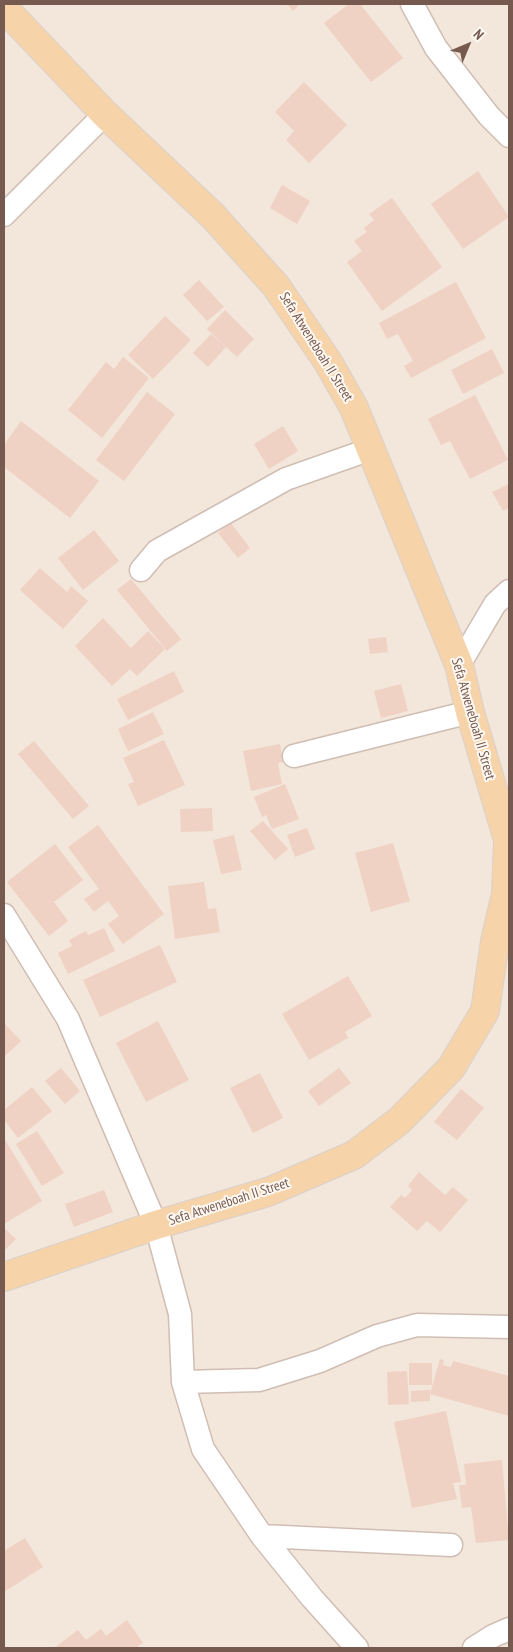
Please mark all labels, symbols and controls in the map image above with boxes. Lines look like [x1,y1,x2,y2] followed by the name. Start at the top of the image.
[443,20,493,70] north arrow
[470,25,488,43] text: N
[276,289,356,405] street label: Sefa Atweneboah II Street
[448,656,498,782] street label: Sefa Atweneboah II Street
[167,1175,291,1229] street label: Sefa Atweneboah II Street

